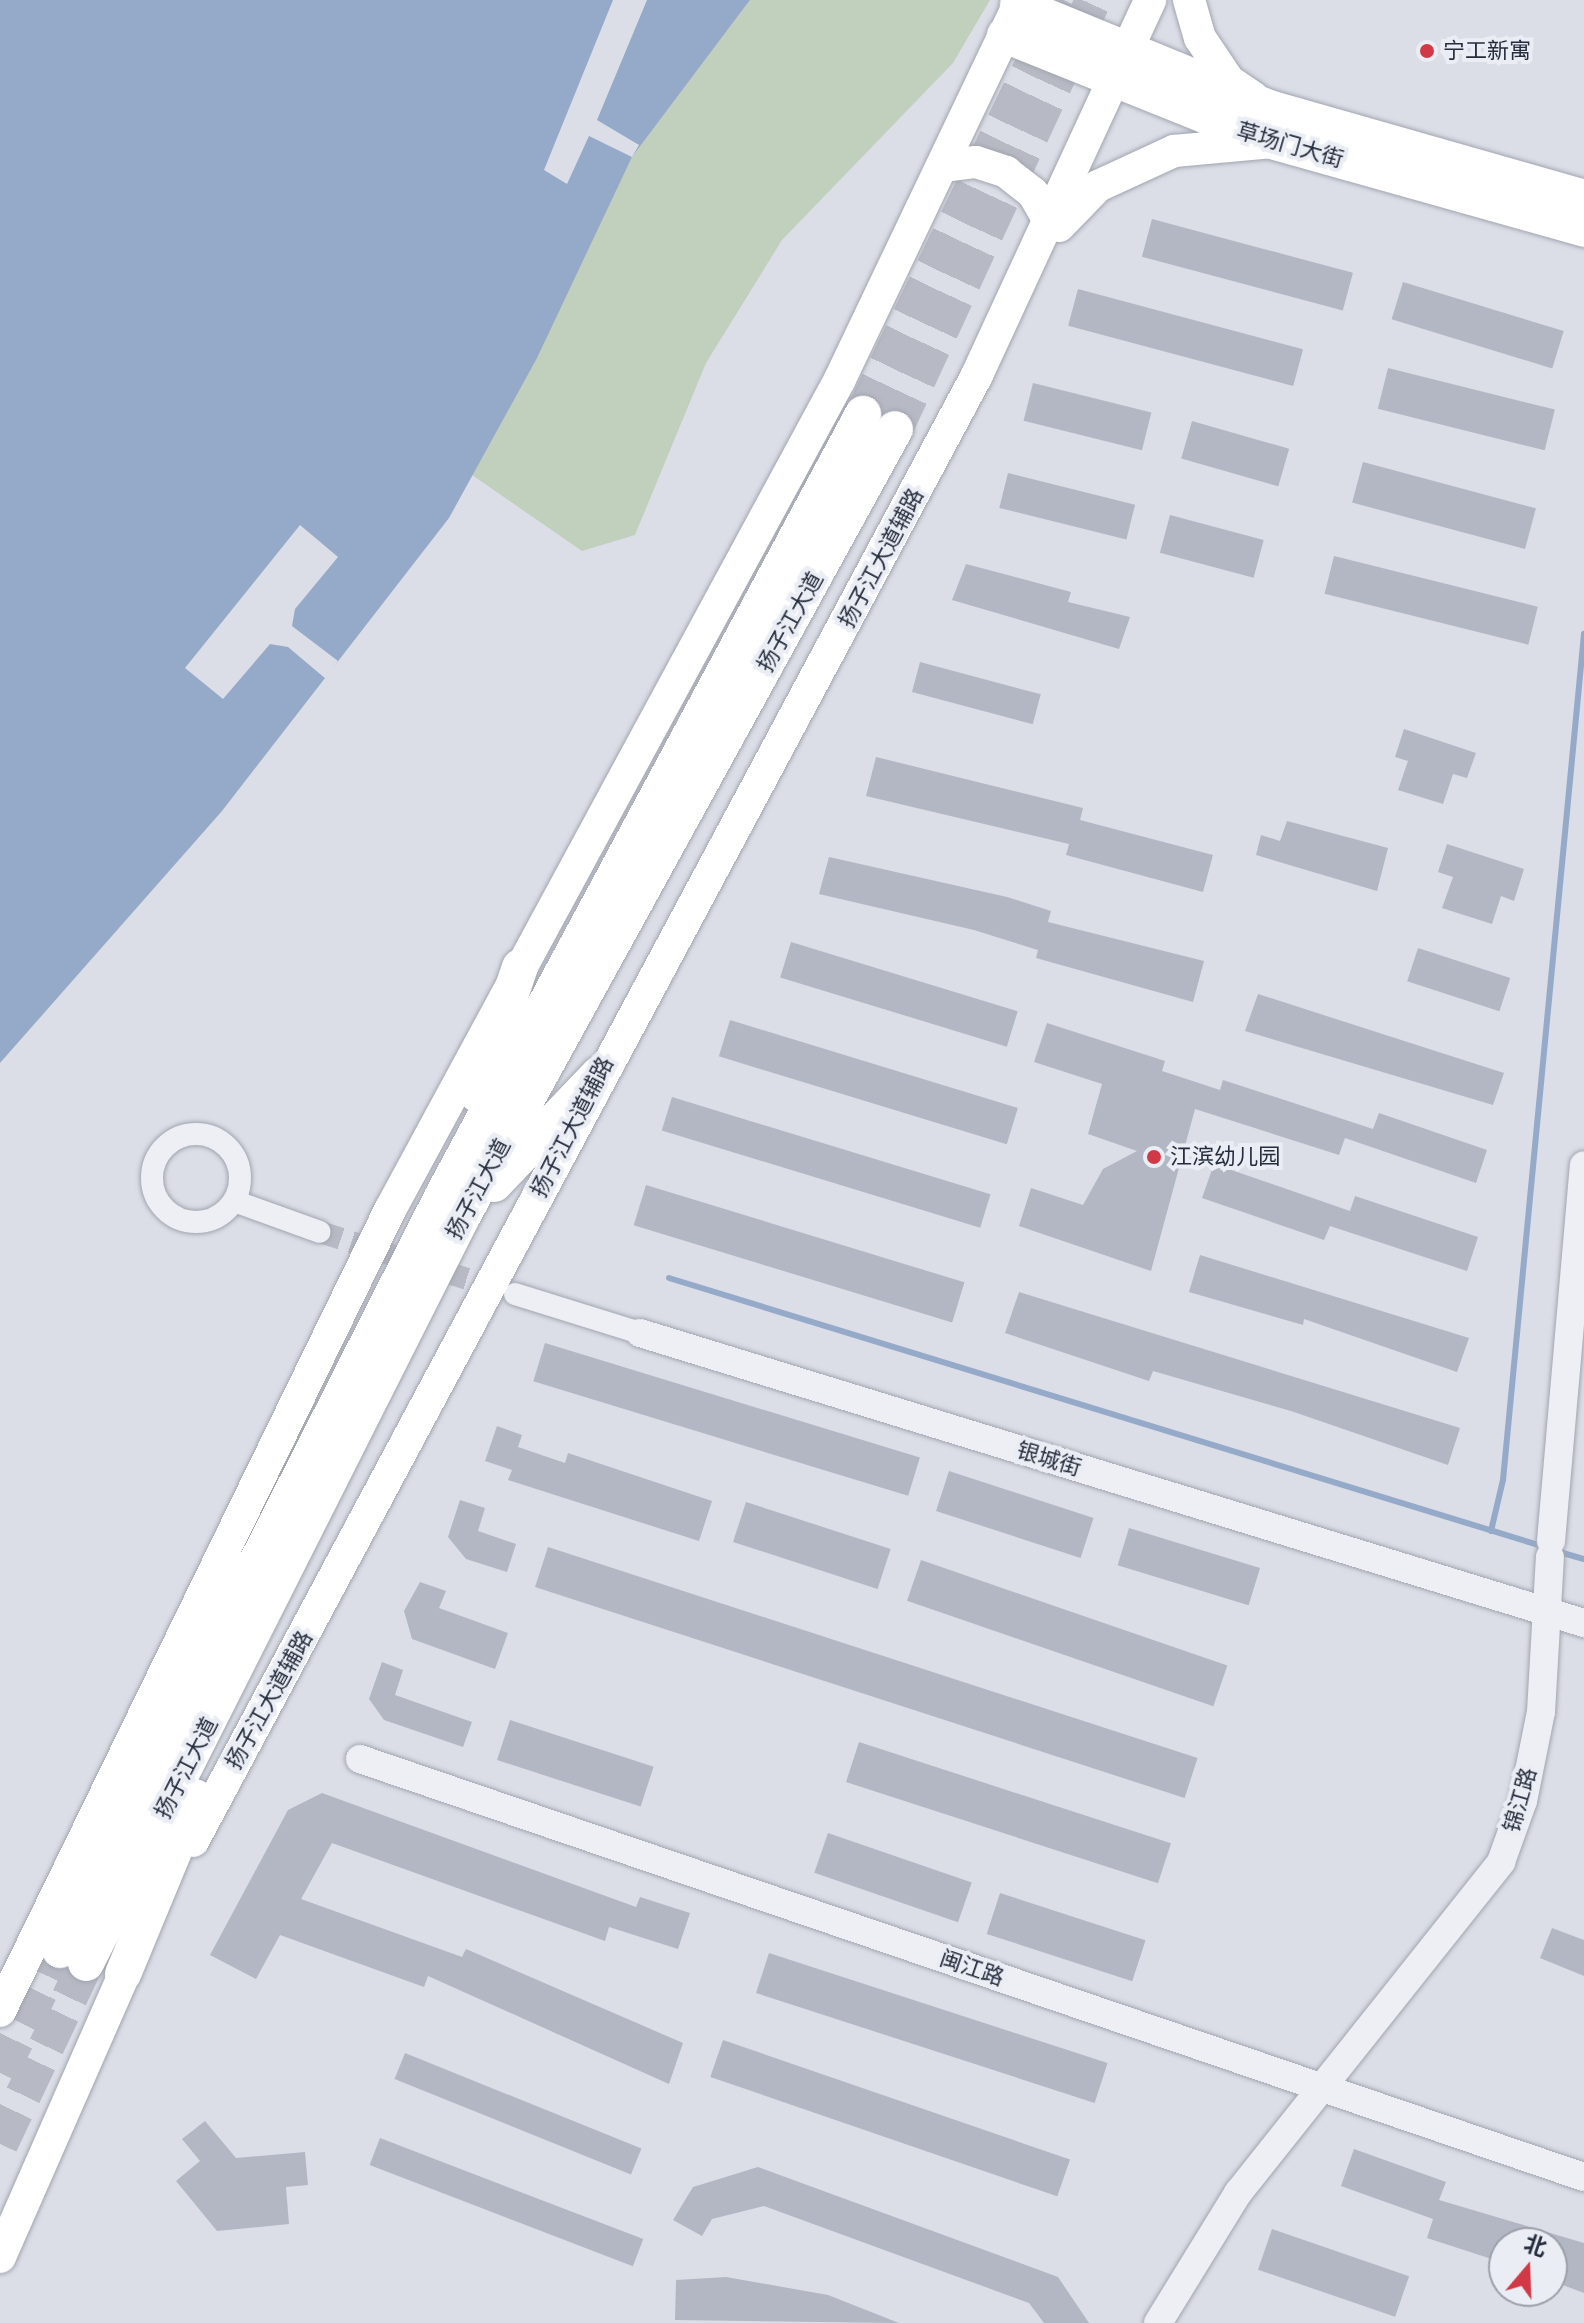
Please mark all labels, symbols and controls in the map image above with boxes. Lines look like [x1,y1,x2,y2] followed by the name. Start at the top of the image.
[1443,38,1531,64] place label: 宁工新寓
[1418,42,1436,60] marker: 宁工新寓
[1233,117,1347,173] street label: 草场门大街
[833,484,929,632] street label: 扬子江大道辅路
[752,567,828,677] street label: 扬子江大道
[525,1052,619,1202] street label: 扬子江大道辅路
[441,1134,515,1244] street label: 扬子江大道
[1170,1144,1280,1170] place label: 江滨幼儿园
[1145,1148,1163,1166] marker: 江滨幼儿园
[1014,1437,1084,1481] street label: 银城街
[220,1626,318,1774] street label: 扬子江大道辅路
[149,1713,223,1823] street label: 扬子江大道
[1498,1765,1542,1835] street label: 锦江路
[937,1945,1007,1991] street label: 闽江路
[1488,2227,1568,2307] north arrow
[1521,2230,1550,2261] text: 北

